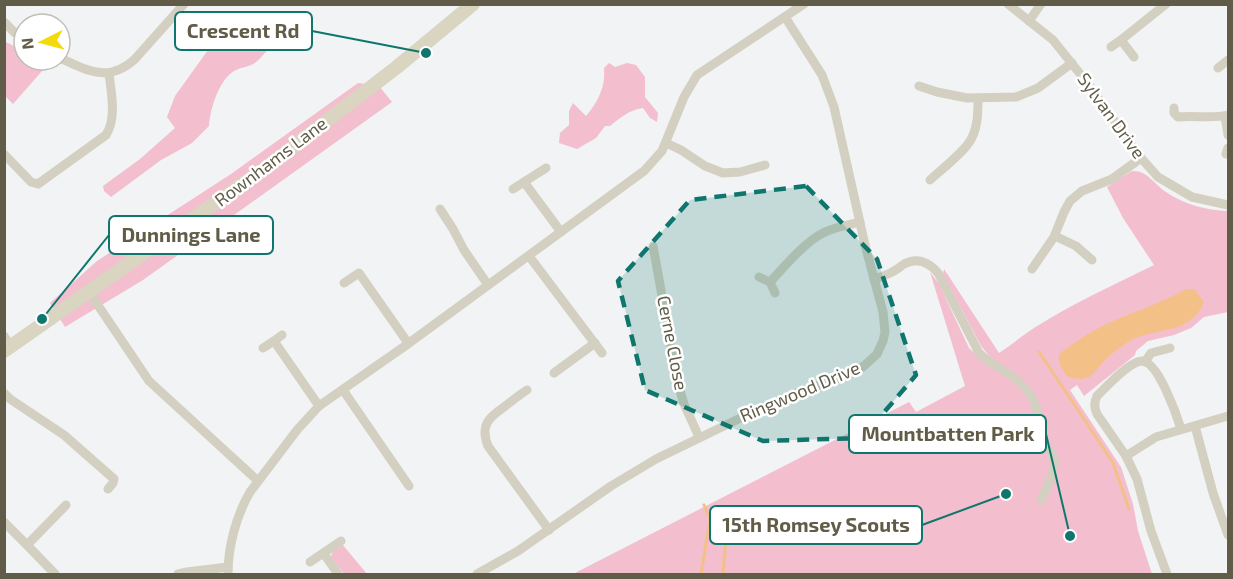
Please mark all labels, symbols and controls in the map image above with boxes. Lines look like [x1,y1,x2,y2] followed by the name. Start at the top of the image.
[12,12,72,72] north arrow
[175,12,312,50] callout: Crescent Rd
[187,18,299,42] text: Crescent Rd
[17,37,37,50] text: N
[1073,68,1150,163] street label: Sylvan Drive
[210,112,331,211] street label: Rownhams Lane
[109,216,273,254] callout: Dunnings Lane
[121,222,261,246] text: Dunnings Lane
[653,294,693,392] street label: Cerne Close
[736,356,863,426] street label: Ringwood Drive
[849,415,1046,453] callout: Mountbatten Park
[862,421,1035,445] text: Mountbatten Park
[710,506,922,544] callout: 15th Romsey Scouts
[722,512,910,537] text: 15th Romsey Scouts

